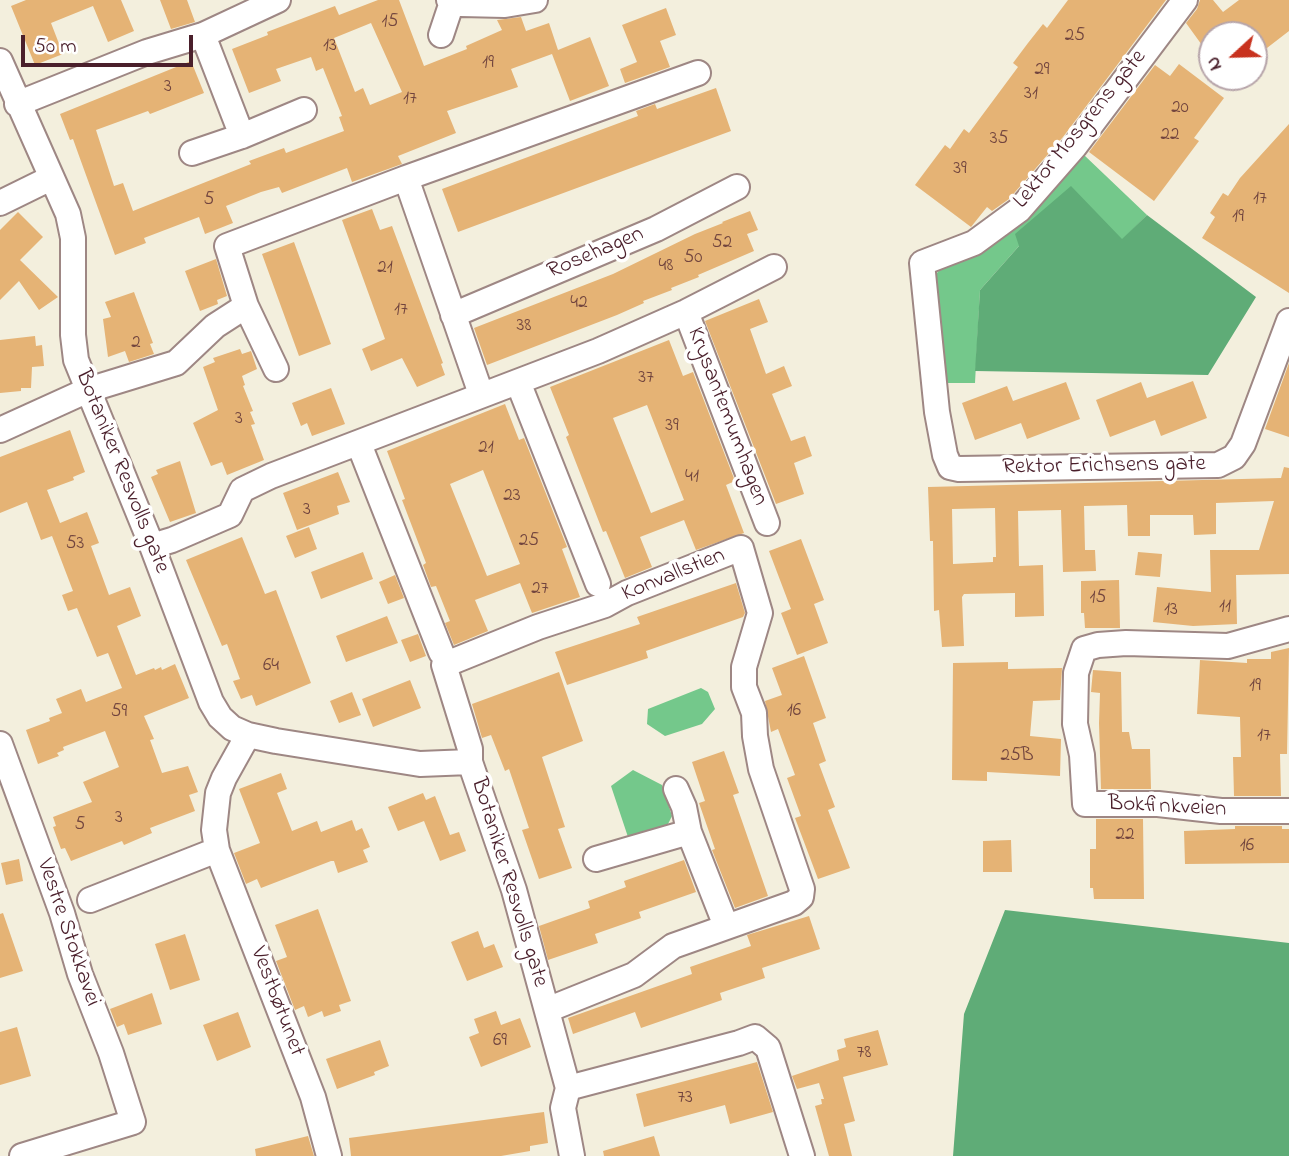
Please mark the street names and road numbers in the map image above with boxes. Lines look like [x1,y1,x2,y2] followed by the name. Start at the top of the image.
[1008,45,1154,215] street label: Lektor Mosgrens gate
[544,221,648,287] street label: Rosehagen
[679,324,773,510] street label: Krysantemumhagen
[68,366,174,578] street label: Botaniker Resvolls gate
[1002,451,1206,483] street label: Rektor Erichsens gate
[618,543,730,609] street label: Konvallstien
[463,775,553,991] street label: Botaniker Resvolls gate
[1107,791,1227,825] street label: Bokfinkveien
[29,856,105,1010] street label: Vestre Stokkavei
[243,943,309,1061] street label: Vestbøtunet

